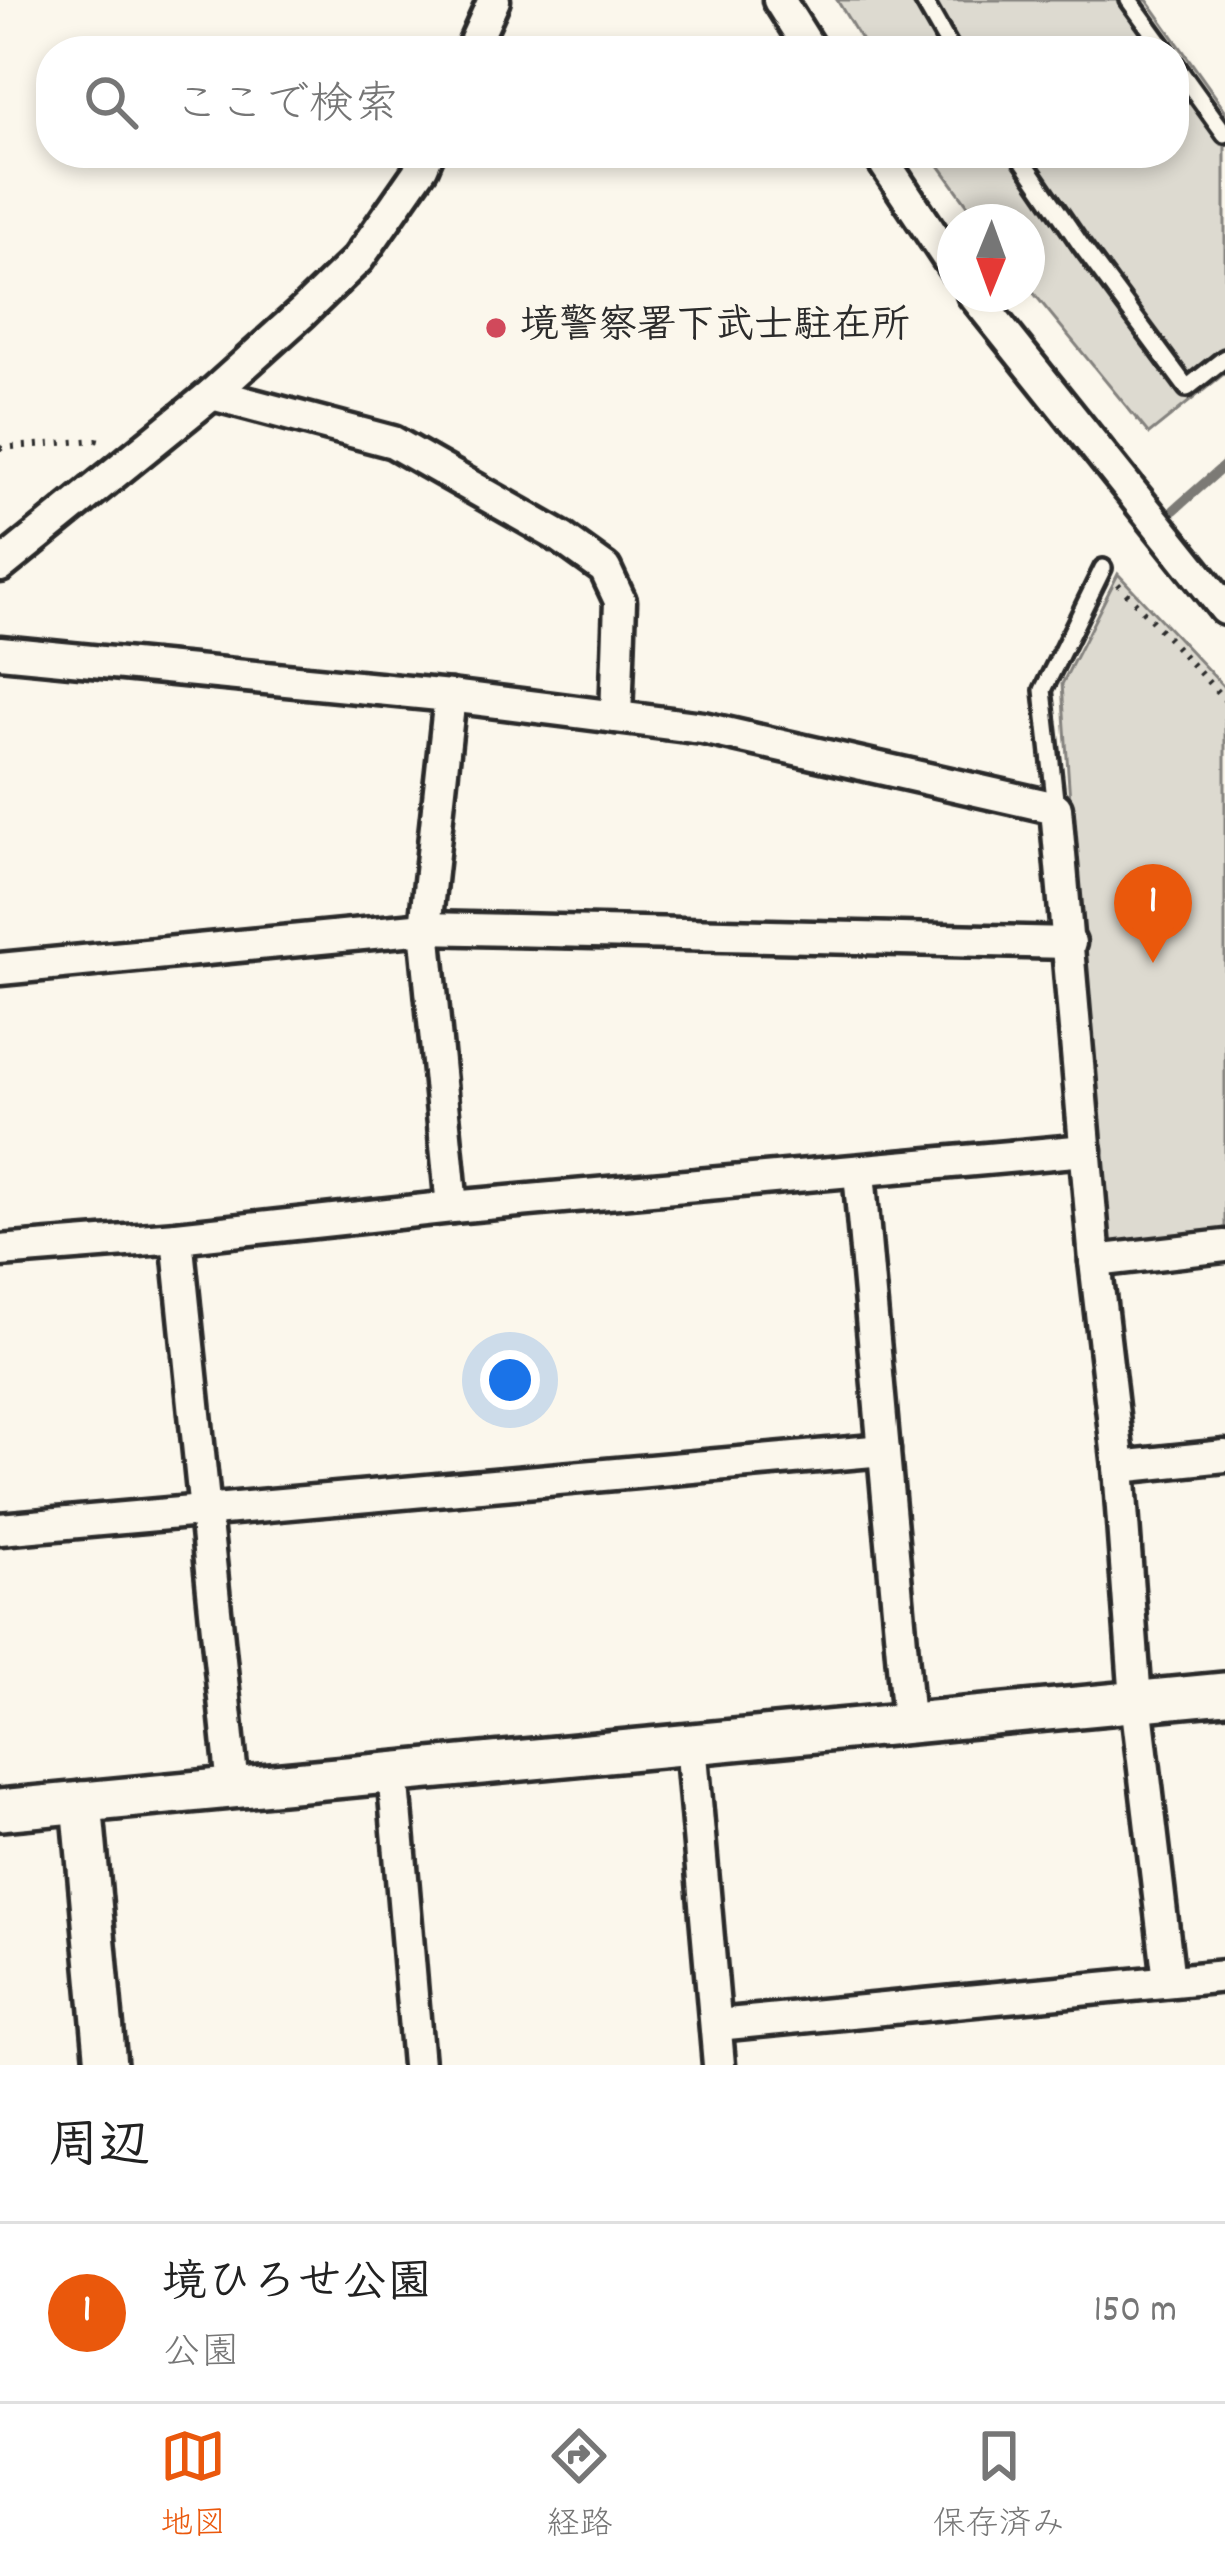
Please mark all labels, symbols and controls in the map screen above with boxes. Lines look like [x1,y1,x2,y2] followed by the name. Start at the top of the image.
[36,36,1189,168] search box
[78,69,144,135] icon: search
[174,76,399,140] text: ここで検索
[937,204,1045,312] north arrow
[520,301,910,356] place label: 境警察署下武士駐在所
[483,315,509,341] marker: 境警察署下武士駐在所
[1114,864,1192,963] pin: 1
[480,1350,540,1410] your location
[48,2114,150,2186] text: 周辺
[162,2254,432,2318] text: 境ひろせ公園
[83,2285,91,2340] text: 1
[1093,2285,1177,2340] text: 150 m
[162,2328,240,2383] text: 公園
[160,2423,226,2550] tab: 地図
[546,2423,612,2550] tab: 経路
[933,2423,1065,2550] tab: 保存済み

